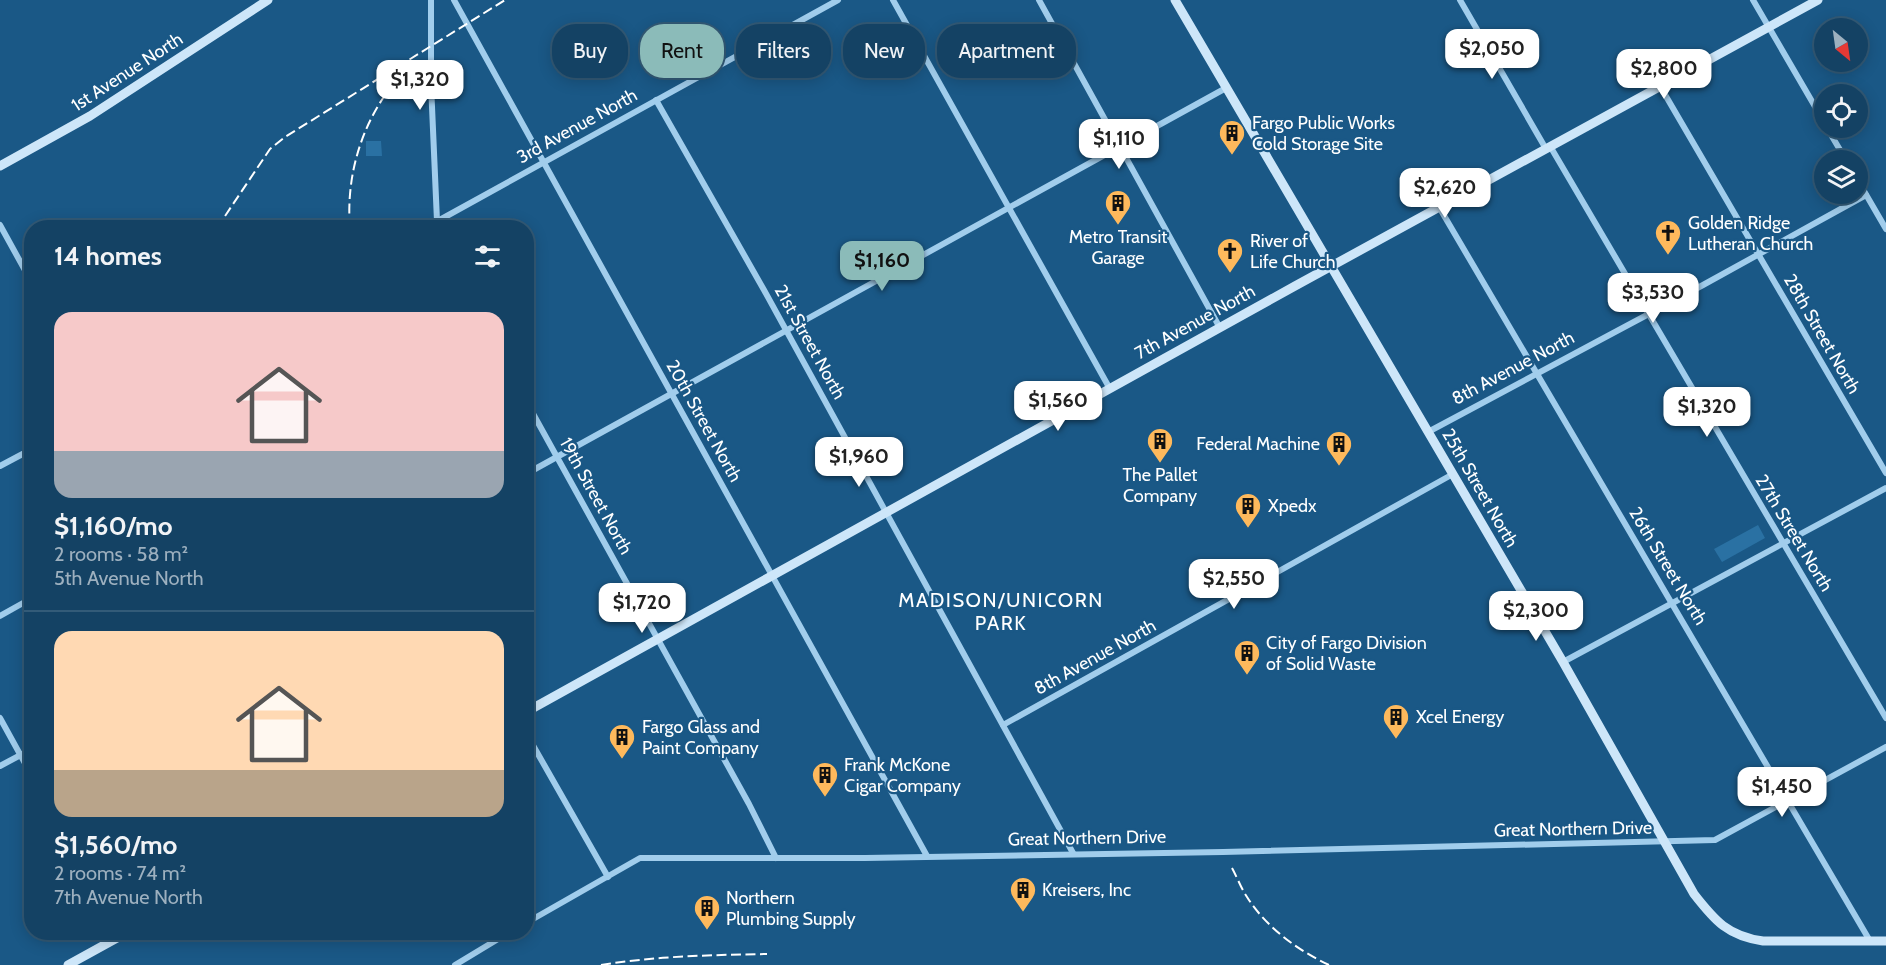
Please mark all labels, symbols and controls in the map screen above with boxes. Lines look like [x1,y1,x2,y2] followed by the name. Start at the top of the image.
[1814,18,1868,72] north arrow
[1814,18,1868,204] map controls
[552,24,628,78] chip: Buy
[640,24,724,78] chip: Rent
[736,24,831,78] chip: Filters
[843,24,925,78] chip: New
[937,24,1076,78] chip: Apartment
[67,28,187,116] street label: 1st Avenue North
[1443,29,1541,80] pin: $2,050
[1459,36,1525,60] text: $2,050
[1615,49,1713,100] pin: $2,800
[1630,56,1698,80] text: $2,800
[371,60,469,111] pin: $1,320
[390,67,450,91] text: $1,320
[513,84,641,168] street label: 3rd Avenue North
[1814,84,1868,138] button: locate
[1252,112,1395,155] place label: Fargo Public Works Cold Storage Site
[1217,118,1247,156] building icon: Fargo Public Works Cold Storage Site
[1070,119,1168,170] pin: $1,110
[1093,126,1145,150] text: $1,110
[1814,150,1868,204] button: layers
[1396,168,1494,219] pin: $2,620
[1414,175,1476,199] text: $2,620
[1103,188,1133,226] building icon: Metro Transit Garage
[1688,212,1813,255] place label: Golden Ridge Lutheran Church
[1653,218,1683,256] church icon: Golden Ridge Lutheran Church
[1069,226,1167,269] place label: Metro Transit Garage
[1250,230,1336,273] place label: River of Life Church
[1215,236,1245,274] church icon: River of Life Church
[54,240,162,272] text: 14 homes
[471,240,504,273] icon: filters
[833,241,931,292] pin: $1,160
[854,248,910,272] text: $1,160
[1779,270,1865,398] street label: 28th Street North
[1604,273,1702,324] pin: $3,530
[1131,280,1259,364] street label: 7th Avenue North
[1622,280,1684,304] text: $3,530
[770,281,850,403] street label: 21st Street North
[1448,326,1578,410] street label: 8th Avenue North
[225,351,333,459] icon: home
[661,356,747,486] street label: 20th Street North
[1009,381,1107,432] pin: $1,560
[1658,387,1756,438] pin: $1,320
[1028,388,1088,412] text: $1,560
[1677,394,1737,418] text: $1,320
[1437,425,1523,551] street label: 25th Street North
[1145,426,1175,464] building icon: The Pallet Company
[1324,429,1354,467] building icon: Federal Machine
[1196,433,1320,455] place label: Federal Machine
[555,434,637,558] street label: 19th Street North
[810,437,908,488] pin: $1,960
[829,444,889,468] text: $1,960
[1123,464,1197,507] place label: The Pallet Company
[1750,471,1838,595] street label: 27th Street North
[1233,491,1263,529] building icon: Xpedx
[1268,495,1317,517] place label: Xpedx
[1624,503,1712,629] street label: 26th Street North
[54,510,173,542] text: $1,160/mo
[54,542,188,566] text: 2 rooms · 58 m²
[1185,559,1283,610] pin: $2,550
[54,566,204,590] text: 5th Avenue North
[1203,566,1265,590] text: $2,550
[593,583,691,634] pin: $1,720
[898,588,1104,635] district label: MADISON/UNICORN PARK
[613,590,671,614] text: $1,720
[1487,591,1585,642] pin: $2,300
[1503,598,1569,622] text: $2,300
[1030,614,1160,700] street label: 8th Avenue North
[1266,632,1427,675] place label: City of Fargo Division of Solid Waste
[1232,638,1262,676] building icon: City of Fargo Division of Solid Waste
[225,670,333,778] icon: home
[1381,702,1411,740] building icon: Xcel Energy
[1416,706,1504,728] place label: Xcel Energy
[642,716,760,759] place label: Fargo Glass and Paint Company
[607,722,637,760] building icon: Fargo Glass and Paint Company
[844,754,961,797] place label: Frank McKone Cigar Company
[810,760,840,798] building icon: Frank McKone Cigar Company
[1733,767,1831,818] pin: $1,450
[1752,774,1812,798] text: $1,450
[1494,817,1652,841] street label: Great Northern Drive
[1008,826,1166,850] street label: Great Northern Drive
[54,829,177,861] text: $1,560/mo
[54,861,186,885] text: 2 rooms · 74 m²
[1008,875,1038,913] building icon: Kreisers, Inc
[1042,879,1131,901] place label: Kreisers, Inc
[54,885,203,909] text: 7th Avenue North
[726,887,856,930] place label: Northern Plumbing Supply
[692,893,722,931] building icon: Northern Plumbing Supply

